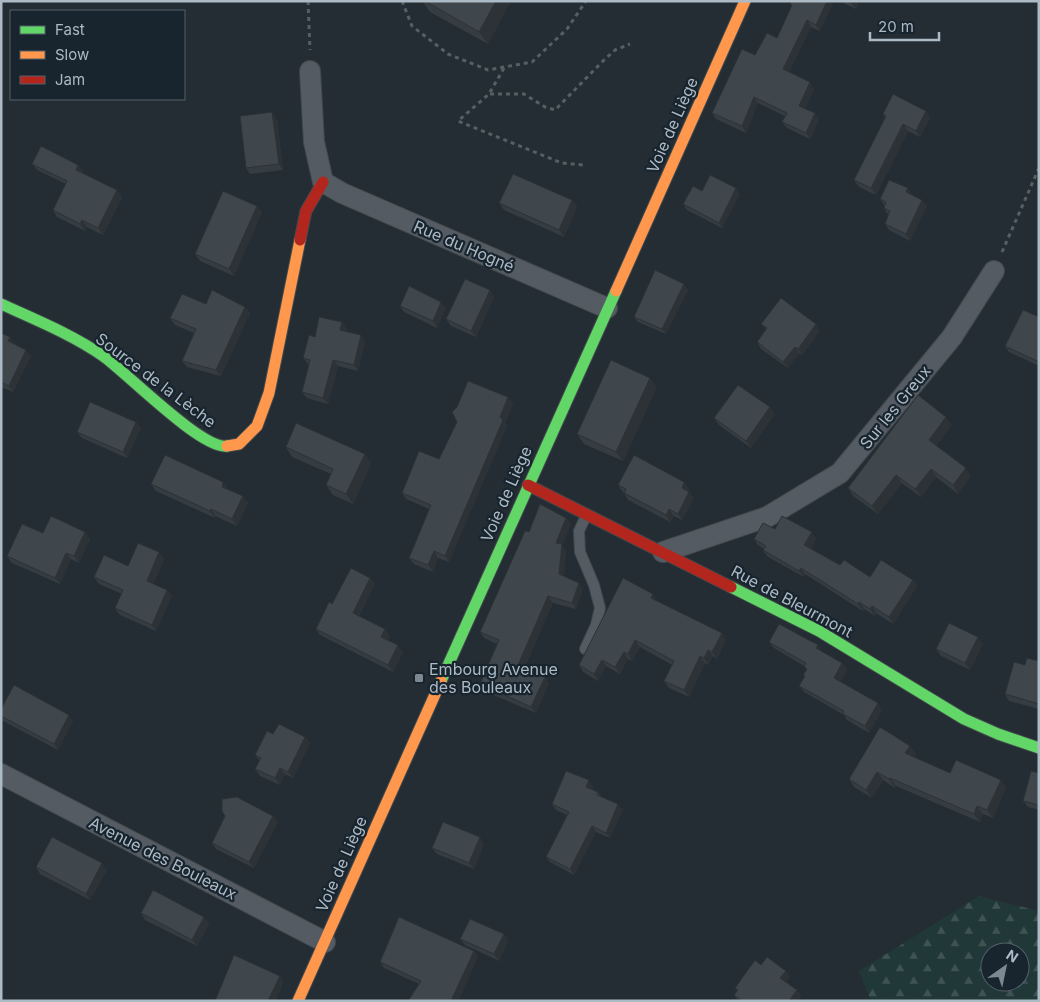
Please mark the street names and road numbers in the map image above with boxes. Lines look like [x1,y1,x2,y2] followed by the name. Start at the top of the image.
[642,74,702,176] street label: Voie de Liège
[411,216,517,276] street label: Rue du Hogné
[92,328,220,432] street label: Source de la Lèche
[855,361,935,453] street label: Sur les Greux
[476,443,536,545] street label: Voie de Liège
[728,560,856,642] street label: Rue de Bleurmont
[86,812,240,904] street label: Avenue des Bouleaux
[311,813,371,915] street label: Voie de Liège

